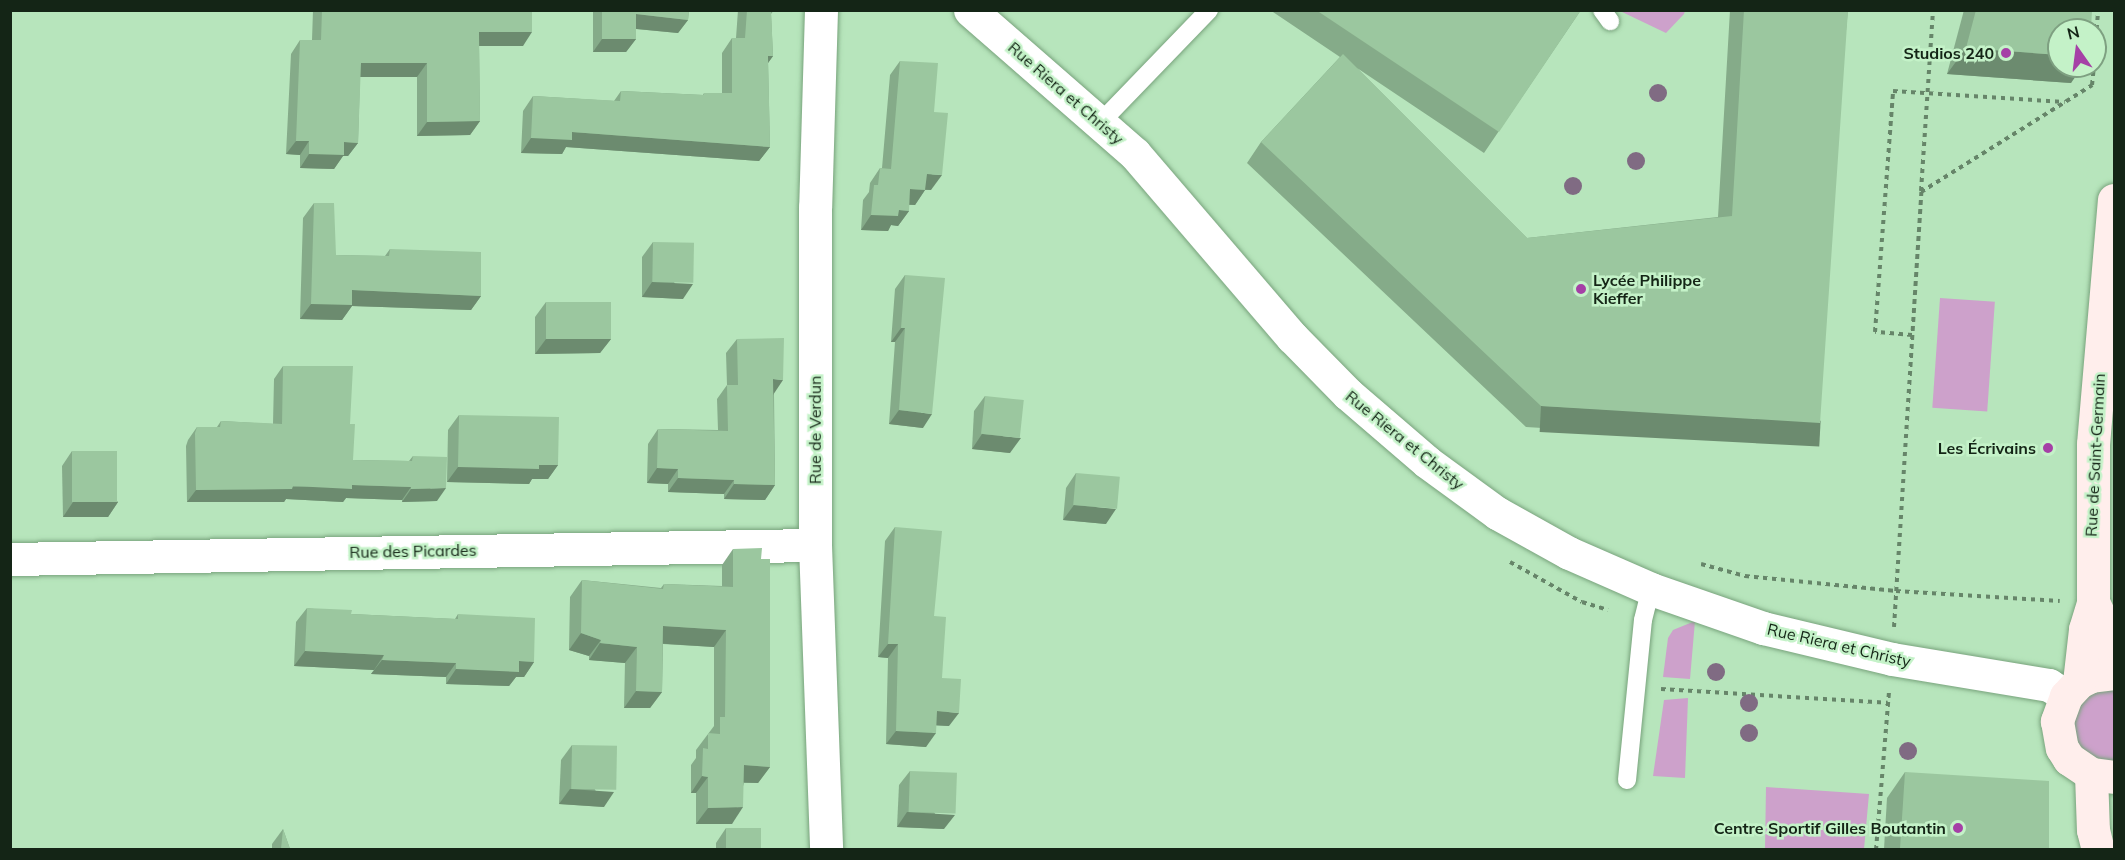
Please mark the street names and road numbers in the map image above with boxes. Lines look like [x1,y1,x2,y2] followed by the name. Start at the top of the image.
[1004,38,1128,148] street label: Rue Riera et Christy
[2081,373,2109,537] street label: Rue de Saint-Germain
[805,376,825,484] street label: Rue de Verdun
[1342,386,1468,494] street label: Rue Riera et Christy
[349,540,477,562] street label: Rue des Picardes
[1765,619,1913,671] street label: Rue Riera et Christy

